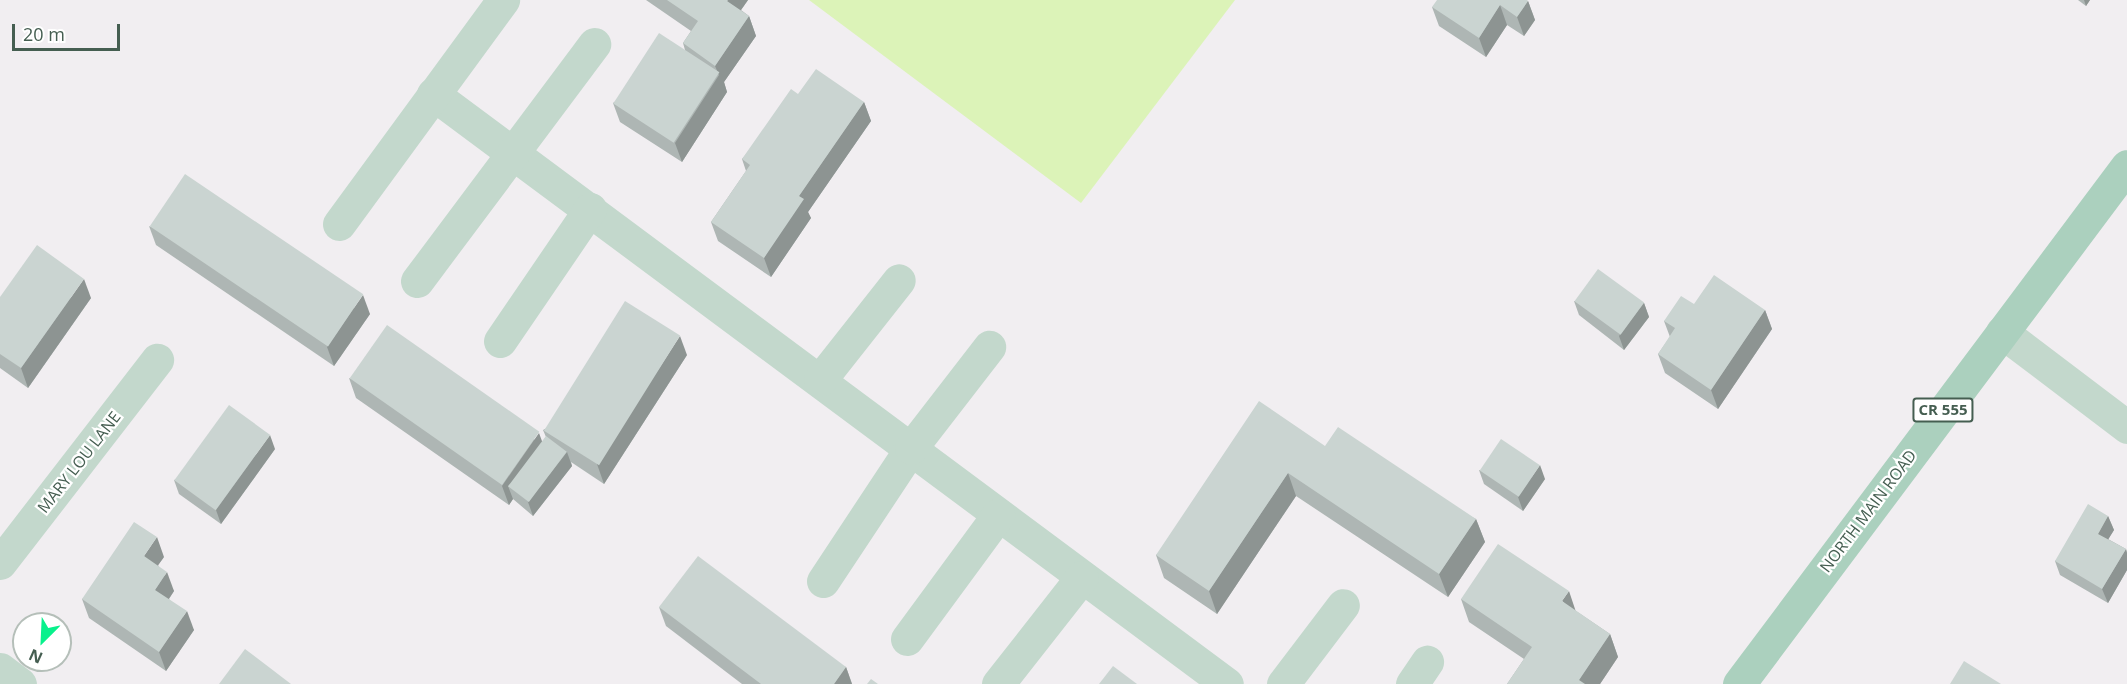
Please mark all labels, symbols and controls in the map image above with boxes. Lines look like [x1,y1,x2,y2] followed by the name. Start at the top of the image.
[15,12,123,50] scale bar
[23,22,65,46] text: 20 m
[1912,398,1974,422] road number: CR 555
[33,407,125,517] street label: MARY LOU LANE
[1816,446,1920,576] street label: NORTH MAIN ROAD
[12,612,72,672] north arrow
[25,644,46,669] text: N

